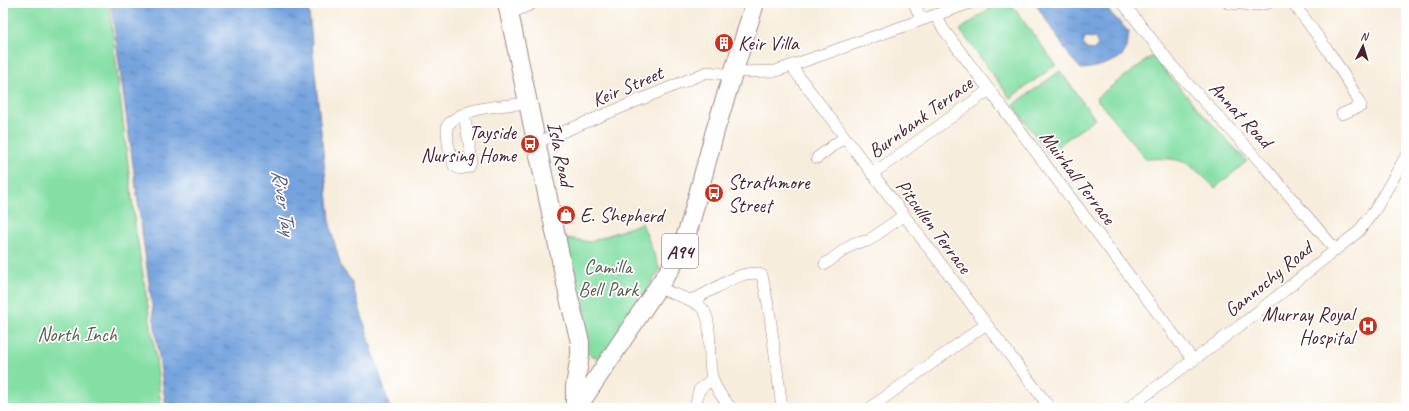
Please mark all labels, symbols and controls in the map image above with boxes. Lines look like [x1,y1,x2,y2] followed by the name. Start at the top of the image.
[1343,26,1383,66] north arrow
[1360,29,1370,43] text: N
[738,31,800,56] place label: Keir Villa
[713,32,735,54] building icon: Keir Villa
[588,59,669,113] street label: Keir Street
[863,70,979,164] street label: Burnbank Terrace
[1204,76,1280,155] street label: Annat Road
[421,120,517,168] place label: Tayside Nursing Home
[542,120,580,192] street label: Isla Road
[1034,125,1122,230] street label: Muirhall Terrace
[519,133,541,155] bus stop icon: Tayside Nursing Home
[266,168,303,240] water label: River Tay
[728,170,811,218] place label: Strathmore Street
[890,174,978,279] street label: Pitcullen Terrace
[703,182,725,204] bus stop icon: Strathmore Street
[580,203,667,228] place label: E. Shepherd
[555,204,577,226] shop icon: E. Shepherd
[662,234,698,268] road number: A94
[1219,234,1320,323] street label: Gannochy Road
[578,254,639,302] park label: Camilla Bell Park
[1262,302,1358,350] place label: Murray Royal Hospital
[1357,315,1379,337] hospital icon: Murray Royal Hospital
[37,322,118,347] park label: North Inch

